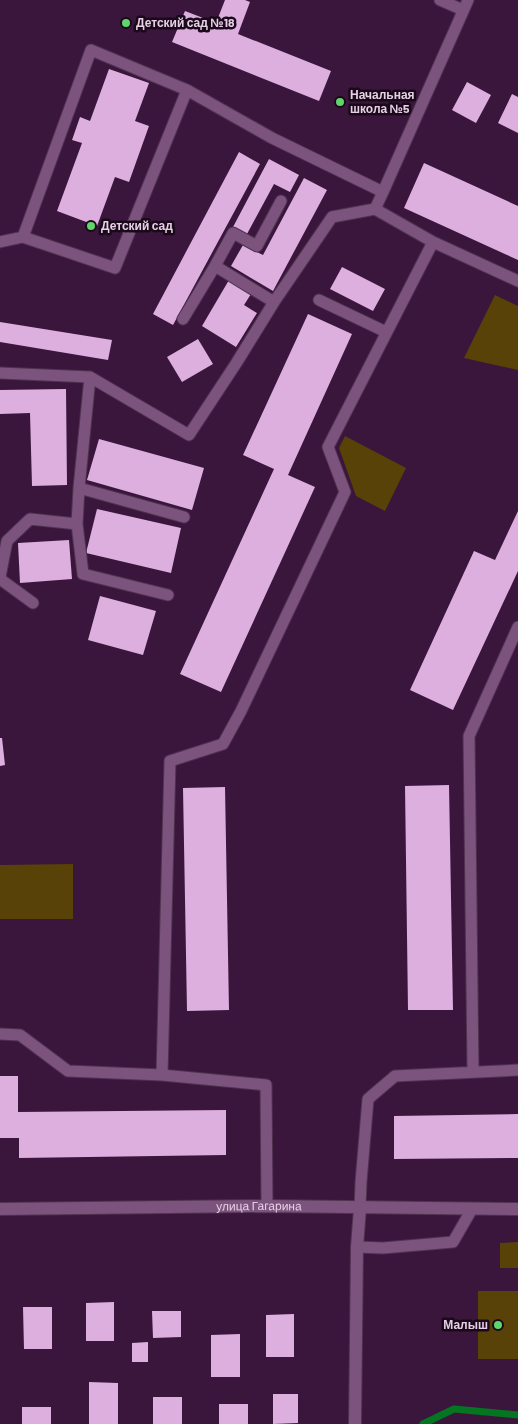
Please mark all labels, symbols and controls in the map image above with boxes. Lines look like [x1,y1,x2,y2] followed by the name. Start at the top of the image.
[136,15,235,30] place label: Детский сад №18
[120,17,132,29] marker: Детский сад №18
[350,87,415,115] place label: Начальная школа №5
[334,96,346,108] marker: Начальная школа №5
[101,218,173,233] place label: Детский сад
[85,220,97,232] marker: Детский сад
[216,1198,302,1214] street label: улица Гагарина
[443,1317,488,1331] place label: Малыш
[492,1319,504,1331] marker: Малыш

